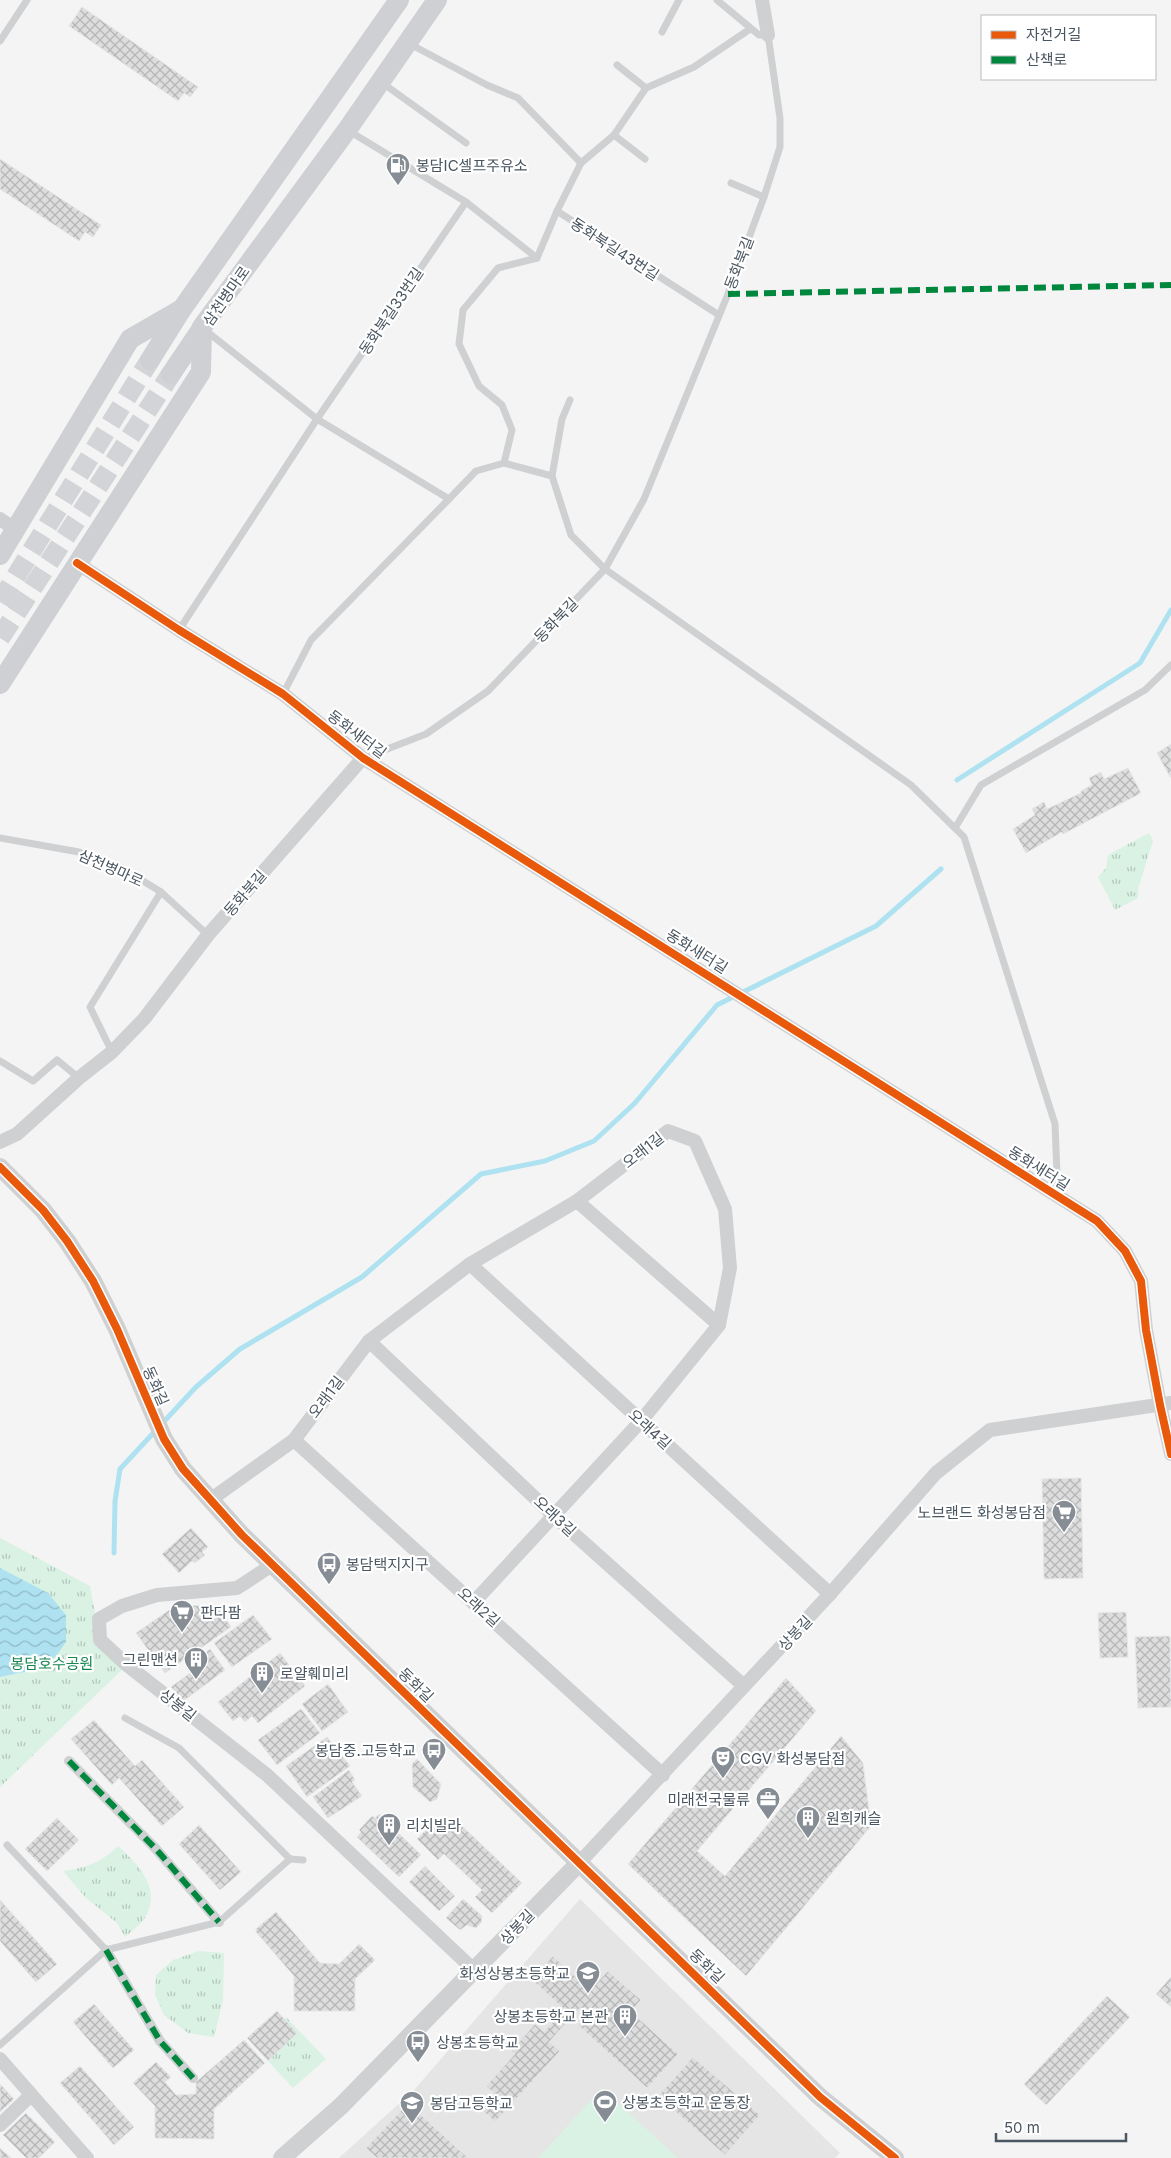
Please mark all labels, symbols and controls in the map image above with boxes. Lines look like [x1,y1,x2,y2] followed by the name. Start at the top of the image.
[981,15,1156,80] legend
[1026,25,1081,44] text: 자전거길
[1026,50,1067,69] text: 산책로
[385,152,411,186] fuel station icon: 봉담IC셀프주유소
[416,156,528,175] place label: 봉담IC셀프주유소
[567,213,663,285] street label: 동화북길43번길
[720,234,758,292] street label: 동화북길
[198,262,254,330] street label: 삼천병마로
[355,264,427,358] street label: 동화북길33번길
[530,594,582,646] street label: 동화북길
[324,706,390,762] street label: 동화새터길
[76,845,146,891] street label: 삼천병마로
[220,866,270,920] street label: 동화북길
[663,925,731,977] street label: 동화새터길
[618,1128,668,1172] street label: 오래1길
[1005,1142,1073,1194] street label: 동화새터길
[139,1363,173,1409] street label: 동화길
[304,1372,348,1422] street label: 오래1길
[625,1405,675,1453] street label: 오래4길
[530,1492,580,1540] street label: 오래3길
[1051,1499,1077,1533] supermarket icon: 노브랜드 화성봉담점
[918,1503,1046,1522] place label: 노브랜드 화성봉담점
[316,1551,342,1585] bus stop icon: 봉담택지지구
[346,1555,429,1574] place label: 봉담택지지구
[454,1583,504,1631] street label: 오래2길
[169,1599,195,1633] supermarket icon: 판다팜
[200,1603,242,1622] place label: 판다팜
[774,1611,816,1655] street label: 상봉길
[183,1646,209,1680] building icon: 그린맨션
[123,1650,178,1669] place label: 그린맨션
[11,1654,93,1673] park label: 봉담호수공원
[249,1660,275,1694] building icon: 로얄훼미리
[280,1664,349,1683] place label: 로얄훼미리
[395,1664,437,1706] street label: 동화길
[156,1685,200,1725] street label: 상봉길
[421,1737,447,1771] bus stop icon: 봉담중.고등학교
[315,1741,416,1760] place label: 봉담중.고등학교
[710,1745,736,1779] theatre icon: CGV 화성봉담점
[740,1749,845,1768] place label: CGV 화성봉담점
[755,1786,781,1820] office icon: 미래전국물류
[667,1790,750,1809] place label: 미래전국물류
[795,1805,821,1839] building icon: 원희캐슬
[826,1809,881,1828] place label: 원희캐슬
[376,1812,402,1846] building icon: 리치빌라
[406,1816,461,1835] place label: 리치빌라
[496,1906,538,1948] street label: 상봉길
[686,1945,728,1987] street label: 동화길
[575,1960,601,1994] school or university icon: 화성상봉초등학교
[460,1964,570,1983] place label: 화성상봉초등학교
[612,2003,638,2037] building icon: 상봉초등학교 본관
[493,2007,608,2026] place label: 상봉초등학교 본관
[405,2029,431,2063] bus stop icon: 상봉초등학교
[436,2033,519,2052] place label: 상봉초등학교
[592,2089,618,2123] sports icon: 상봉초등학교 운동장
[399,2090,425,2124] school or university icon: 봉담고등학교
[622,2093,751,2112] place label: 상봉초등학교 운동장
[430,2094,513,2113] place label: 봉담고등학교
[996,2110,1126,2142] scale bar
[1004,2118,1040,2137] text: 50 m

